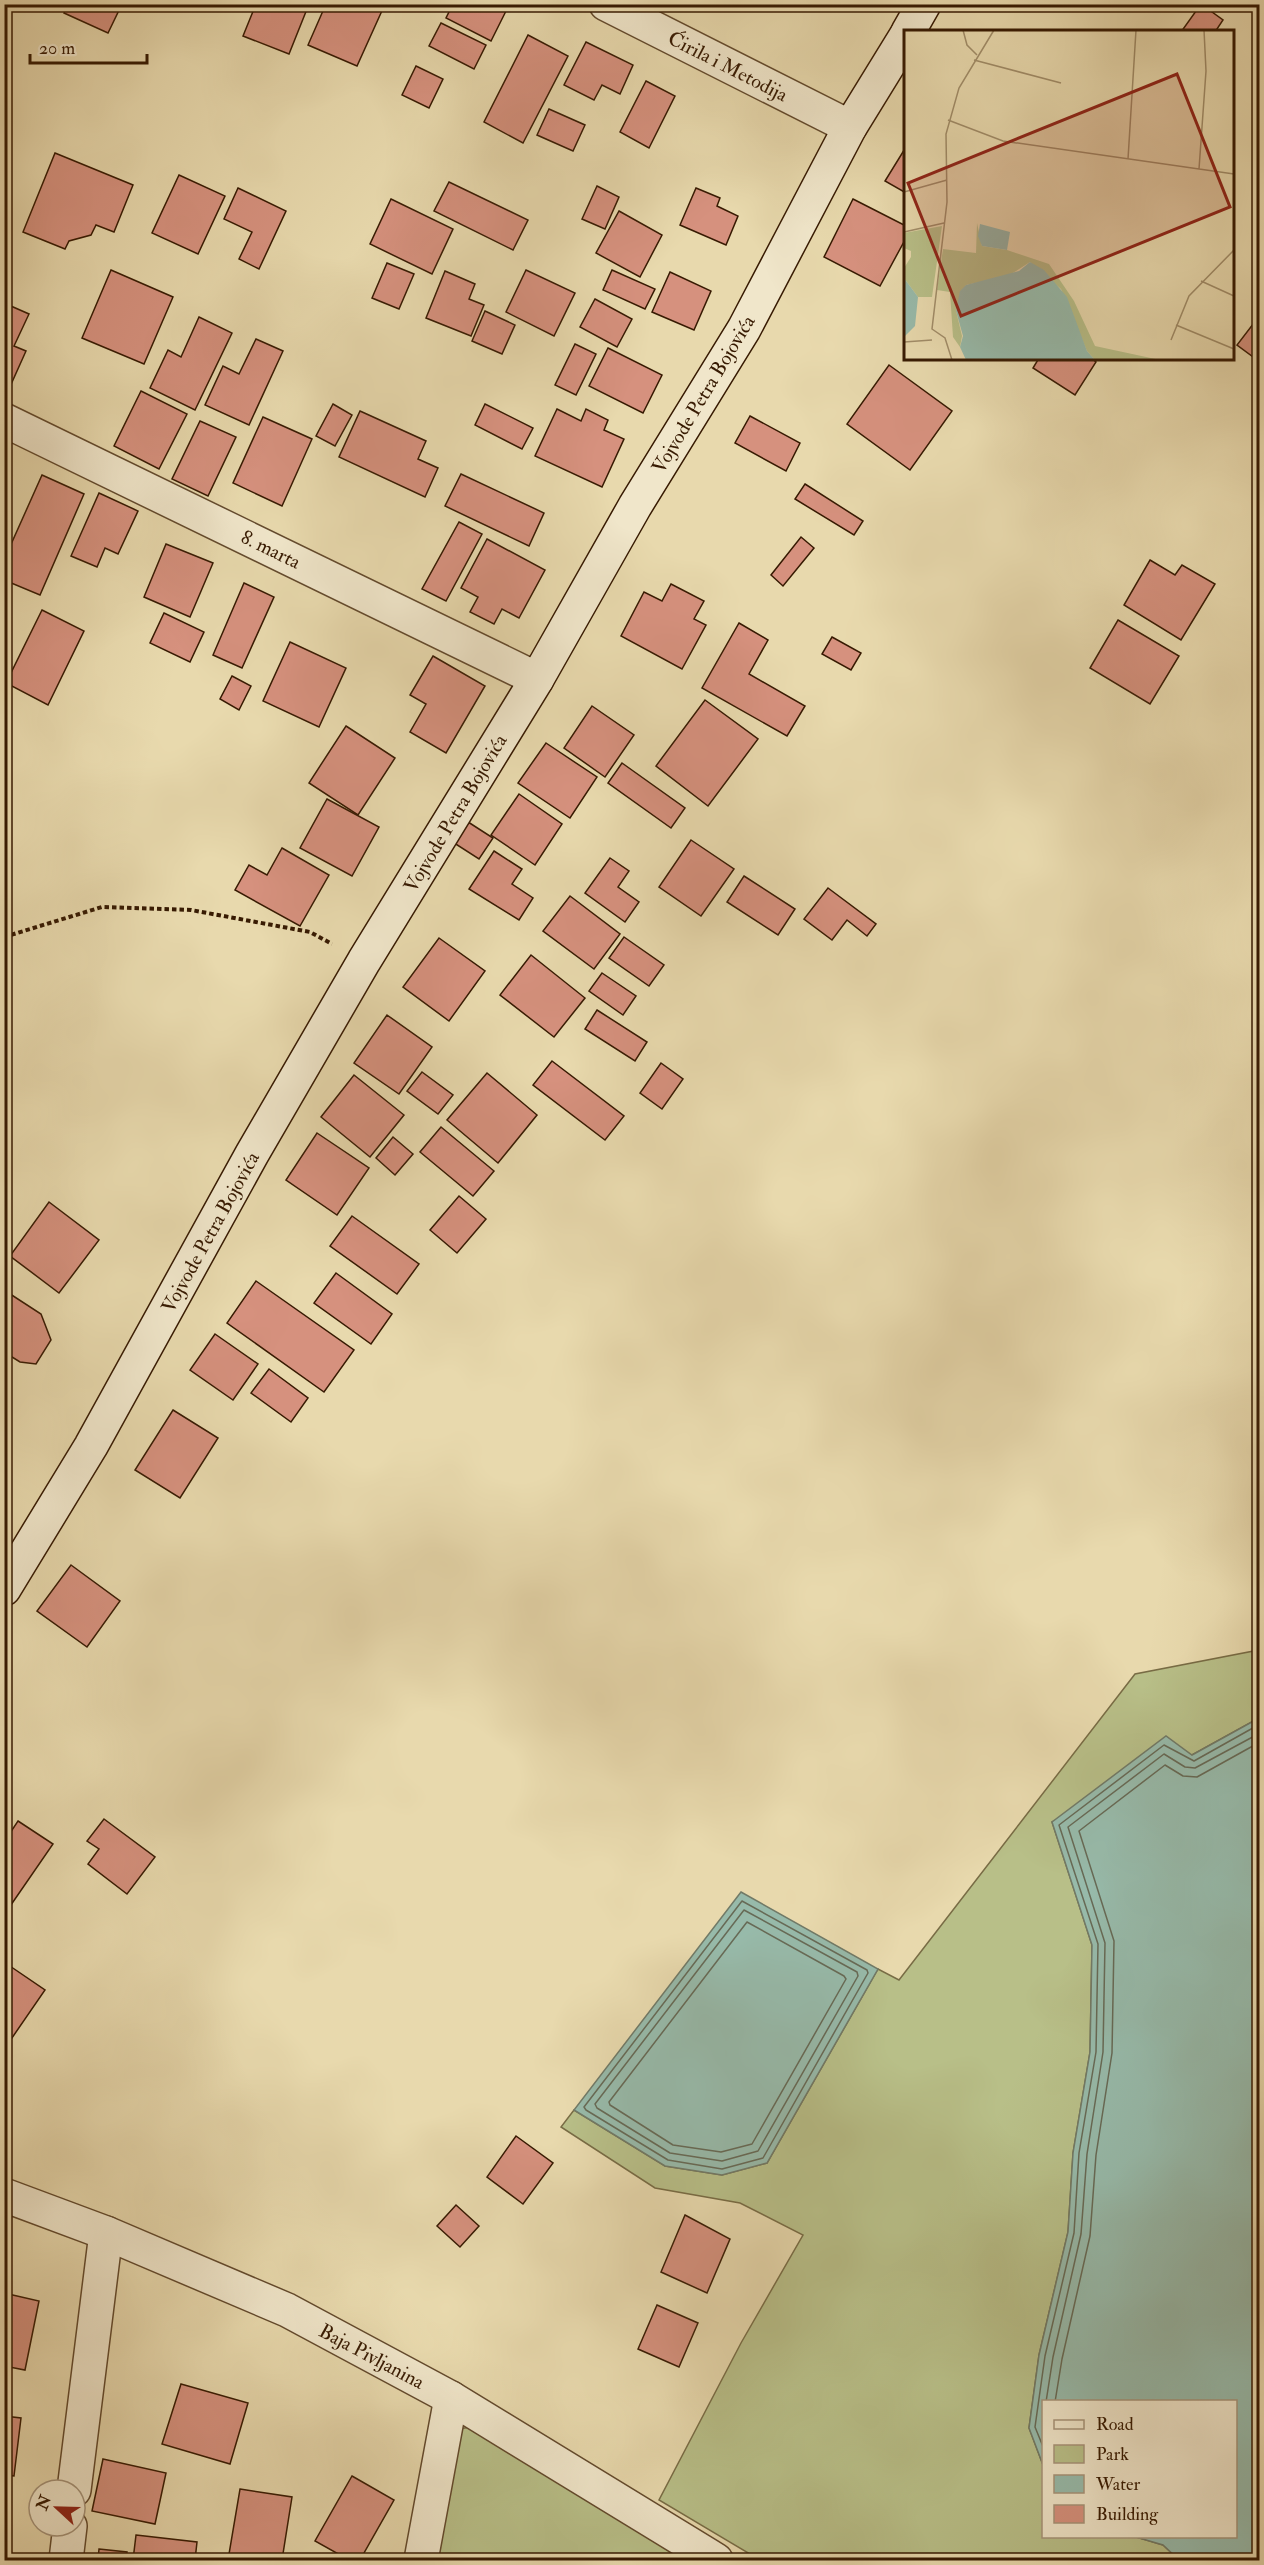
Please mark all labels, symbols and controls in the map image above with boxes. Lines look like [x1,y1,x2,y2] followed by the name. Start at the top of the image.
[664,25,793,108] street label: Ćirila i Metodija
[30,27,147,65] scale bar
[904,30,1234,360] inset map
[39,37,75,60] text: 20 m
[646,310,761,478] street label: Vojvode Petra Bojovića
[237,524,305,575] street label: 8. marta
[398,729,513,897] street label: Vojvode Petra Bojovića
[156,1147,265,1317] street label: Vojvode Petra Bojovića
[315,2318,429,2395] street label: Baja Pivljanina
[1042,2400,1237,2538] legend
[1096,2413,1134,2436] text: Road
[1096,2443,1129,2466] text: Park
[1095,2473,1140,2496] text: Water
[27,2478,87,2538] north arrow
[32,2492,56,2514] text: N
[1096,2503,1159,2526] text: Building

